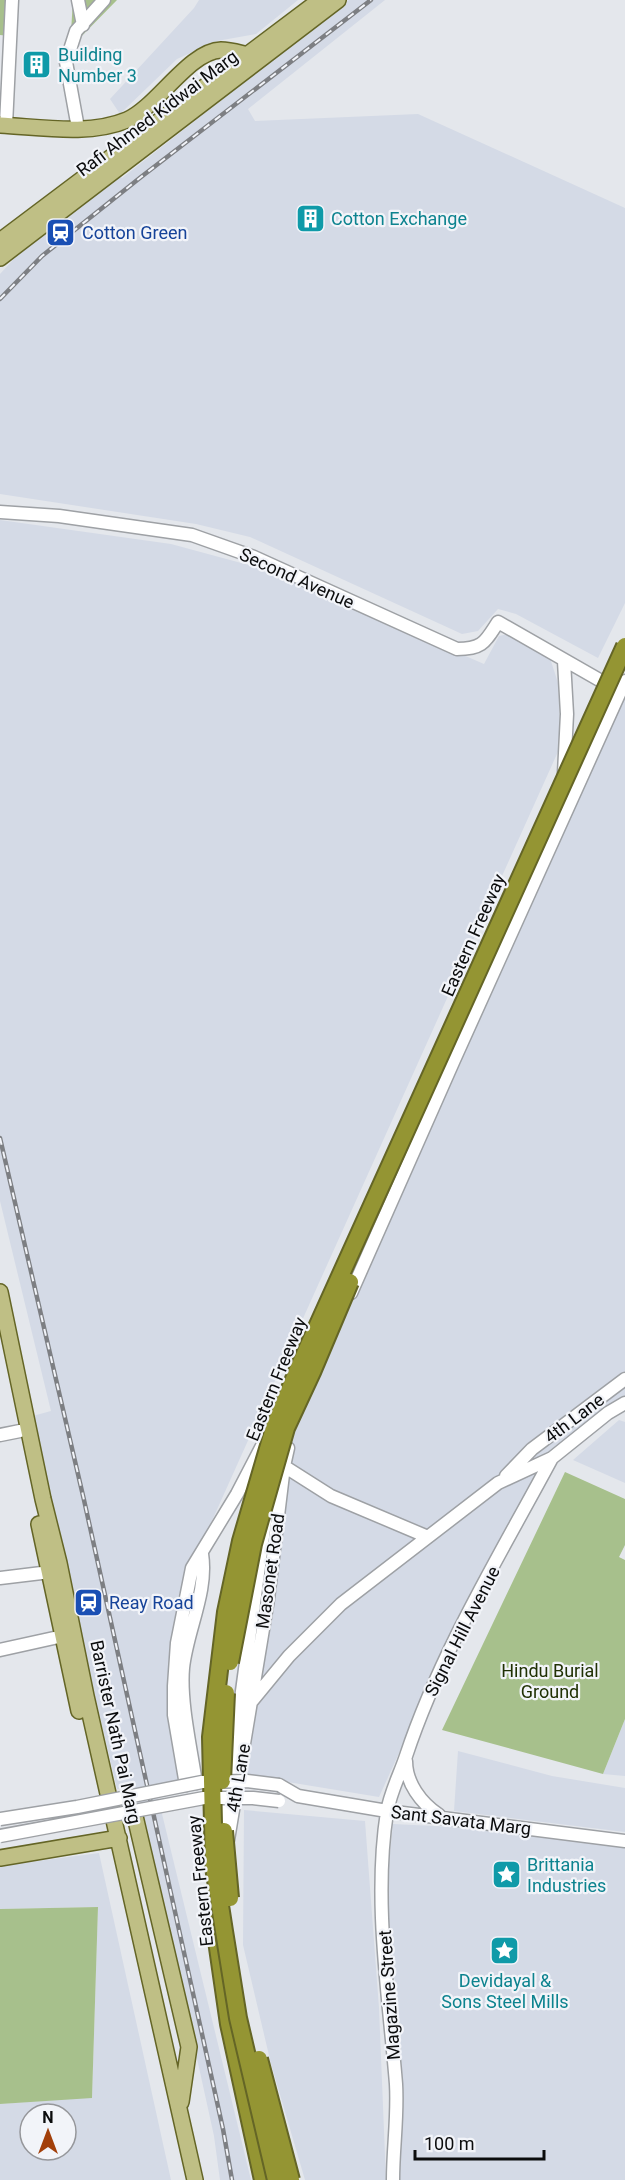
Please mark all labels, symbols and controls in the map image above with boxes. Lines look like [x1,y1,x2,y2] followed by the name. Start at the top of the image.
[58,44,137,86] place label: Building Number 3
[72,46,242,180] street label: Rafi Ahmed Kidwai Marg
[21,48,53,80] building icon: Building Number 3
[294,202,326,234] building icon: Cotton Exchange
[331,208,467,229] place label: Cotton Exchange
[45,216,77,248] station icon: Cotton Green
[82,222,187,243] place label: Cotton Green
[236,543,358,613] street label: Second Avenue
[437,870,510,999] street label: Eastern Freeway
[242,1314,311,1444] street label: Eastern Freeway
[540,1389,608,1447] street label: 4th Lane
[252,1512,288,1630] street label: Masonet Road
[420,1563,504,1699] street label: Signal Hill Avenue
[72,1586,104,1618] station icon: Reay Road
[109,1592,194,1613] place label: Reay Road
[86,1638,146,1826] street label: Barrister Nath Pai Marg
[501,1660,599,1702] park label: Hindu Burial Ground
[222,1742,254,1814] street label: 4th Lane
[390,1801,532,1839] street label: Sant Savata Marg
[183,1814,217,1948] street label: Eastern Freeway
[527,1854,606,1896] place label: Brittania Industries
[490,1858,522,1890] place icon: Brittania Industries
[374,1929,404,2061] street label: Magazine Street
[489,1935,521,1967] place icon: Devidayal & Sons Steel Mills
[441,1970,569,2012] place label: Devidayal & Sons Steel Mills
[18,2102,78,2162] north arrow
[42,2108,54,2127] text: N
[415,2123,544,2161] scale bar
[424,2133,475,2154] text: 100 m

